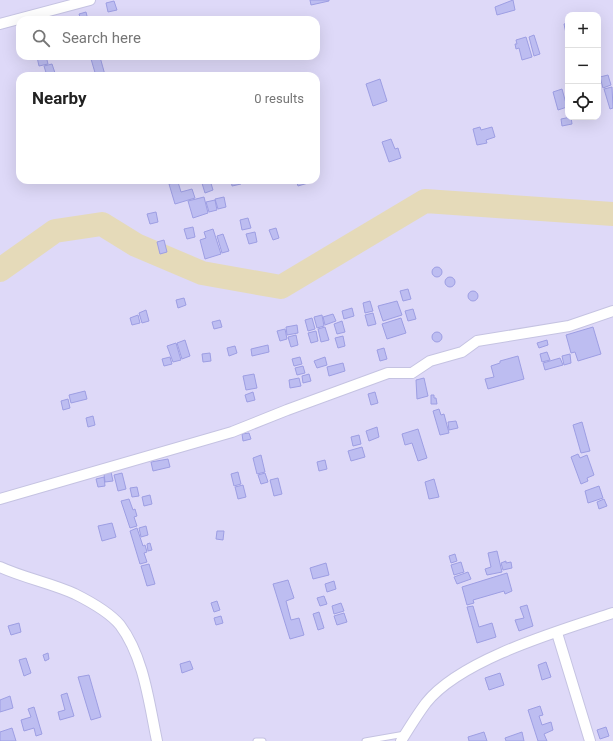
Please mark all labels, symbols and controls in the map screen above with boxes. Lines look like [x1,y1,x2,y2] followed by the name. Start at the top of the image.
[565,12,601,120] map controls
[565,12,601,48] button: +
[16,16,320,60] search box
[30,27,52,49] icon: search
[62,29,141,47] text: Search here
[565,48,601,84] button: −
[565,84,601,120] button: locate
[32,88,87,108] text: Nearby
[254,91,304,106] text: 0 results

